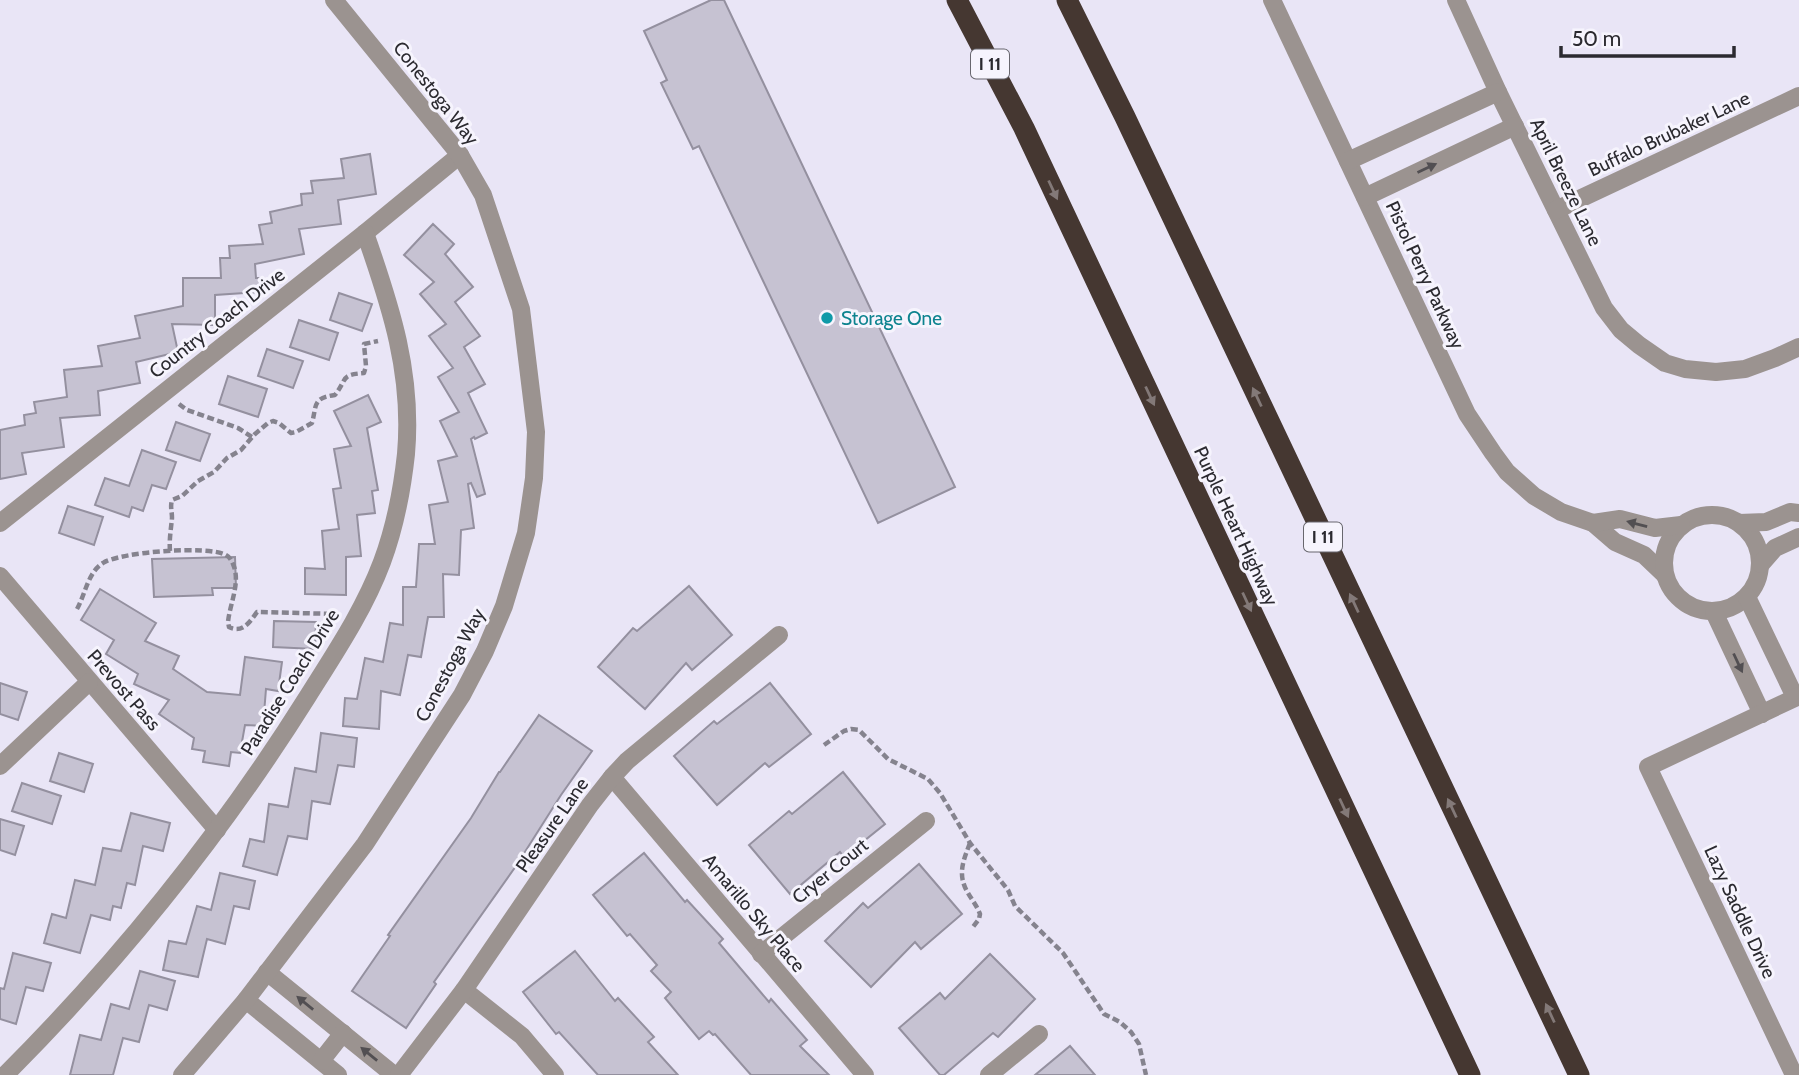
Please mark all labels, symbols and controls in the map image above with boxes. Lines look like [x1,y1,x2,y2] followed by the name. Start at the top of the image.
[1561,14,1734,58] scale bar
[1572,26,1621,51] text: 50 m
[388,37,484,150] street label: Conestoga Way
[971,50,1009,78] road number: I 11
[1584,86,1754,182] street label: Buffalo Brubaker Lane
[1525,114,1607,250] street label: April Breeze Lane
[1417,162,1437,173] one-way arrow
[1047,180,1059,200] one-way arrow
[1381,197,1470,353] street label: Pistol Perry Parkway
[145,263,289,383] street label: Country Coach Drive
[841,307,942,330] place label: Storage One
[819,310,835,326] marker: Storage One
[1144,386,1156,406] one-way arrow
[1251,387,1262,407] one-way arrow
[1189,443,1283,610] street label: Purple Heart Highway
[1626,518,1647,528] one-way arrow
[1304,522,1342,552] road number: I 11
[1241,592,1253,612] one-way arrow
[1349,593,1360,613] one-way arrow
[236,604,344,759] street label: Paradise Coach Drive
[410,604,490,726] street label: Conestoga Way
[83,645,165,735] street label: Prevost Pass
[1732,653,1744,673] one-way arrow
[511,773,593,877] street label: Pleasure Lane
[1338,798,1350,818] one-way arrow
[1446,798,1458,818] one-way arrow
[787,833,873,909] street label: Cryer Court
[1699,842,1781,982] street label: Lazy Saddle Drive
[698,849,810,977] street label: Amarillo Sky Place
[297,995,315,1010] one-way arrow
[1544,1003,1556,1023] one-way arrow
[360,1047,377,1062] one-way arrow

